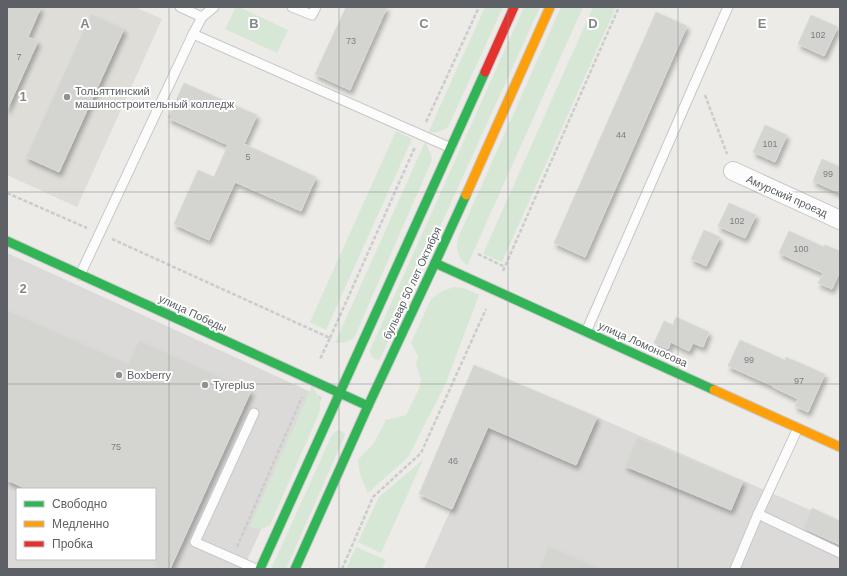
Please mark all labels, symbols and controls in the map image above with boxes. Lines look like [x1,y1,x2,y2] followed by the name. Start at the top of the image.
[80,16,90,31] text: A
[249,16,259,31] text: B
[419,16,429,31] text: C
[588,16,598,31] text: D
[758,16,767,31] text: E
[810,30,826,40] house number: 102
[346,36,356,46] house number: 73
[16,52,22,62] house number: 7
[75,85,235,110] place label: Тольяттинский машиностроительный колледж
[19,89,27,104] text: 1
[62,92,72,102] marker: Тольяттинский машиностроительный колледж
[616,130,626,140] house number: 44
[762,139,778,149] house number: 101
[245,152,251,162] house number: 5
[823,169,833,179] house number: 99
[745,173,830,220] street label: Амурский проезд
[729,216,745,226] house number: 102
[381,225,443,341] street label: бульвар 50 лет Октября
[793,244,809,254] house number: 100
[19,281,27,296] text: 2
[157,292,229,334] street label: улица Победы
[597,319,690,369] street label: улица Ломоносова
[744,355,754,365] house number: 99
[127,369,172,381] place label: Boxberry
[114,370,124,380] marker: Boxberry
[794,376,804,386] house number: 97
[213,379,255,391] place label: Tyreplus
[200,380,210,390] marker: Tyreplus
[111,442,121,452] house number: 75
[448,456,458,466] house number: 46
[16,488,156,560] legend
[52,497,107,511] text: Свободно
[52,517,109,531] text: Медленно
[52,537,93,551] text: Пробка

